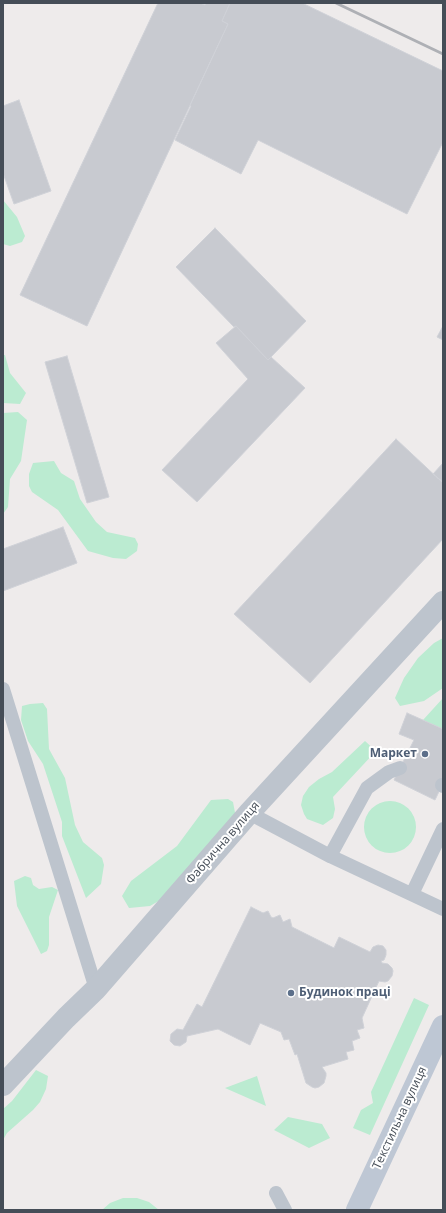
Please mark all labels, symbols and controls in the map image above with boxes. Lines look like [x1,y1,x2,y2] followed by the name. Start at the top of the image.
[370,747,417,761] place label: Маркет
[420,749,430,759] marker: Маркет
[183,799,263,887] street label: Фабрична вулиця
[299,986,391,1000] place label: Будинок праці
[286,988,296,998] marker: Будинок праці
[370,1064,430,1172] street label: Текстильна вулиця

